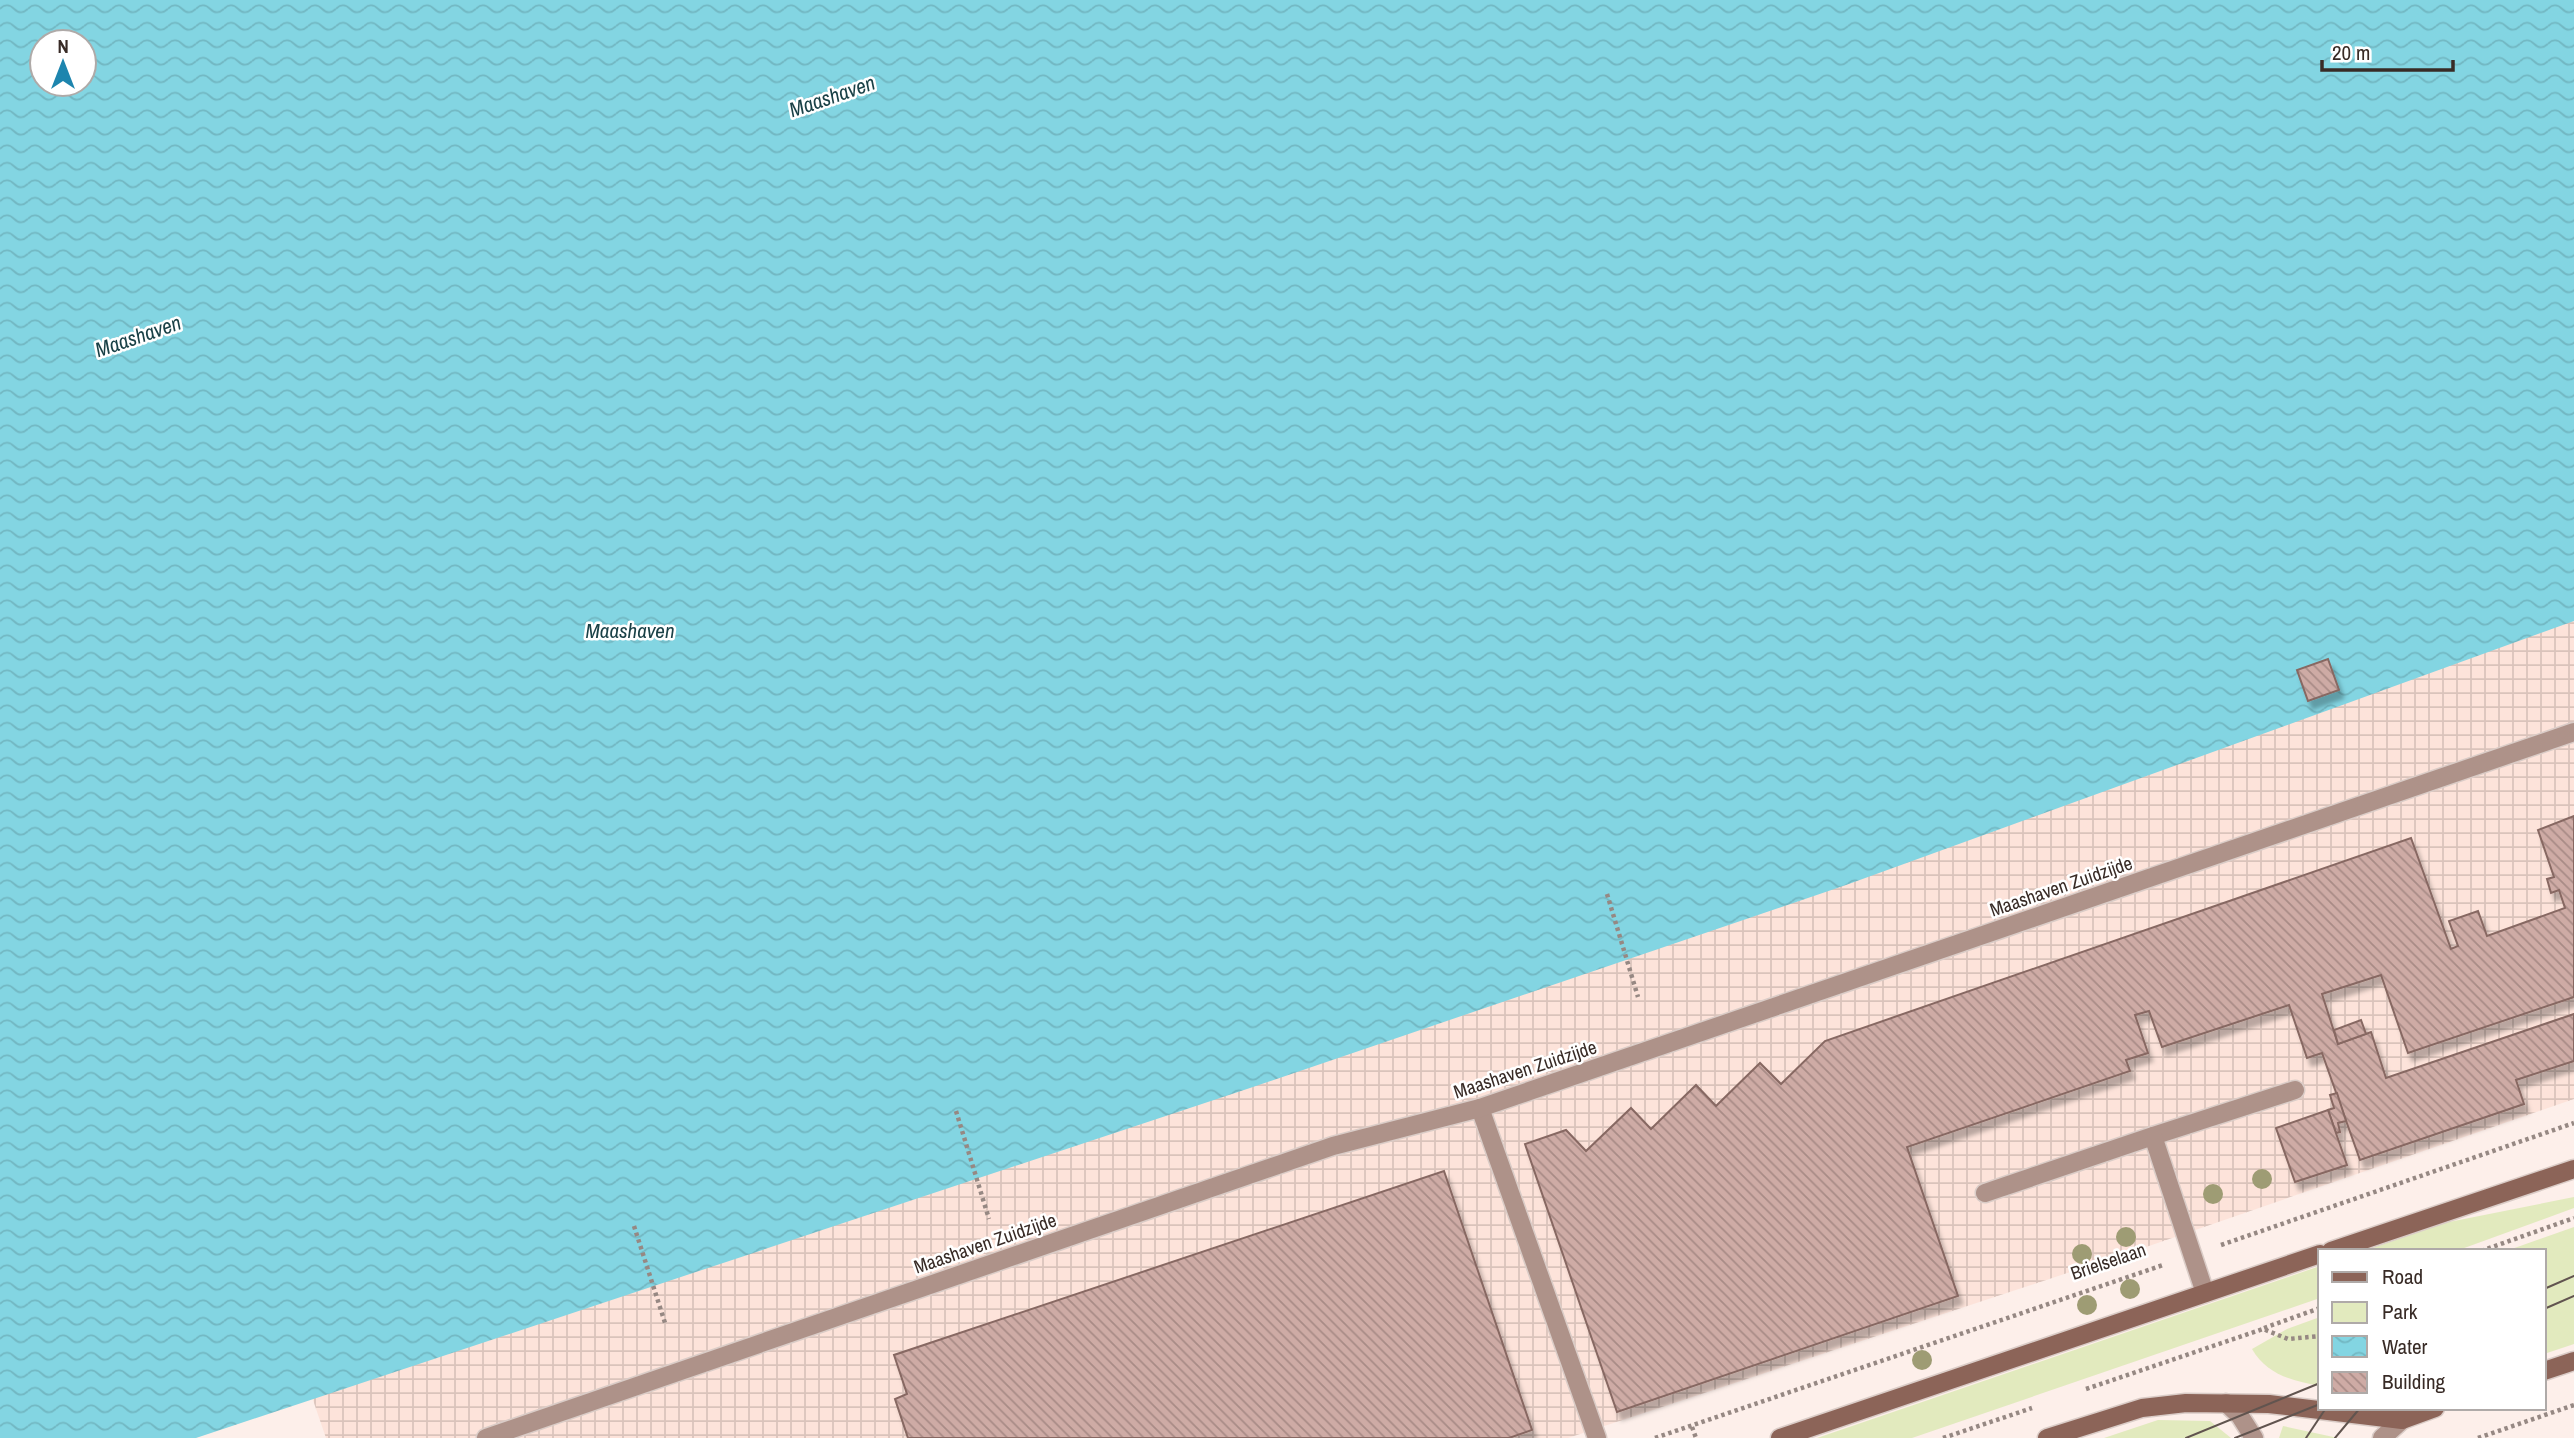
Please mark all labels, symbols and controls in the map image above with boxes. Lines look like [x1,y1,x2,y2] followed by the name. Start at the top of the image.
[28,28,98,98] north arrow
[2322,28,2453,72] scale bar
[57,33,69,59] text: N
[2332,38,2370,67] text: 20 m
[785,68,879,124] water label: Maashaven
[91,308,185,364] water label: Maashaven
[585,616,675,645] water label: Maashaven
[1986,849,2136,923] street label: Maashaven Zuidzijde
[1450,1034,1600,1104] street label: Maashaven Zuidzijde
[910,1206,1060,1280] street label: Maashaven Zuidzijde
[2067,1236,2149,1286] street label: Brielselaan
[2318,1249,2546,1410] legend
[2382,1262,2423,1291] text: Road
[2382,1297,2418,1326] text: Park
[2382,1332,2428,1361] text: Water
[2382,1367,2446,1396] text: Building

